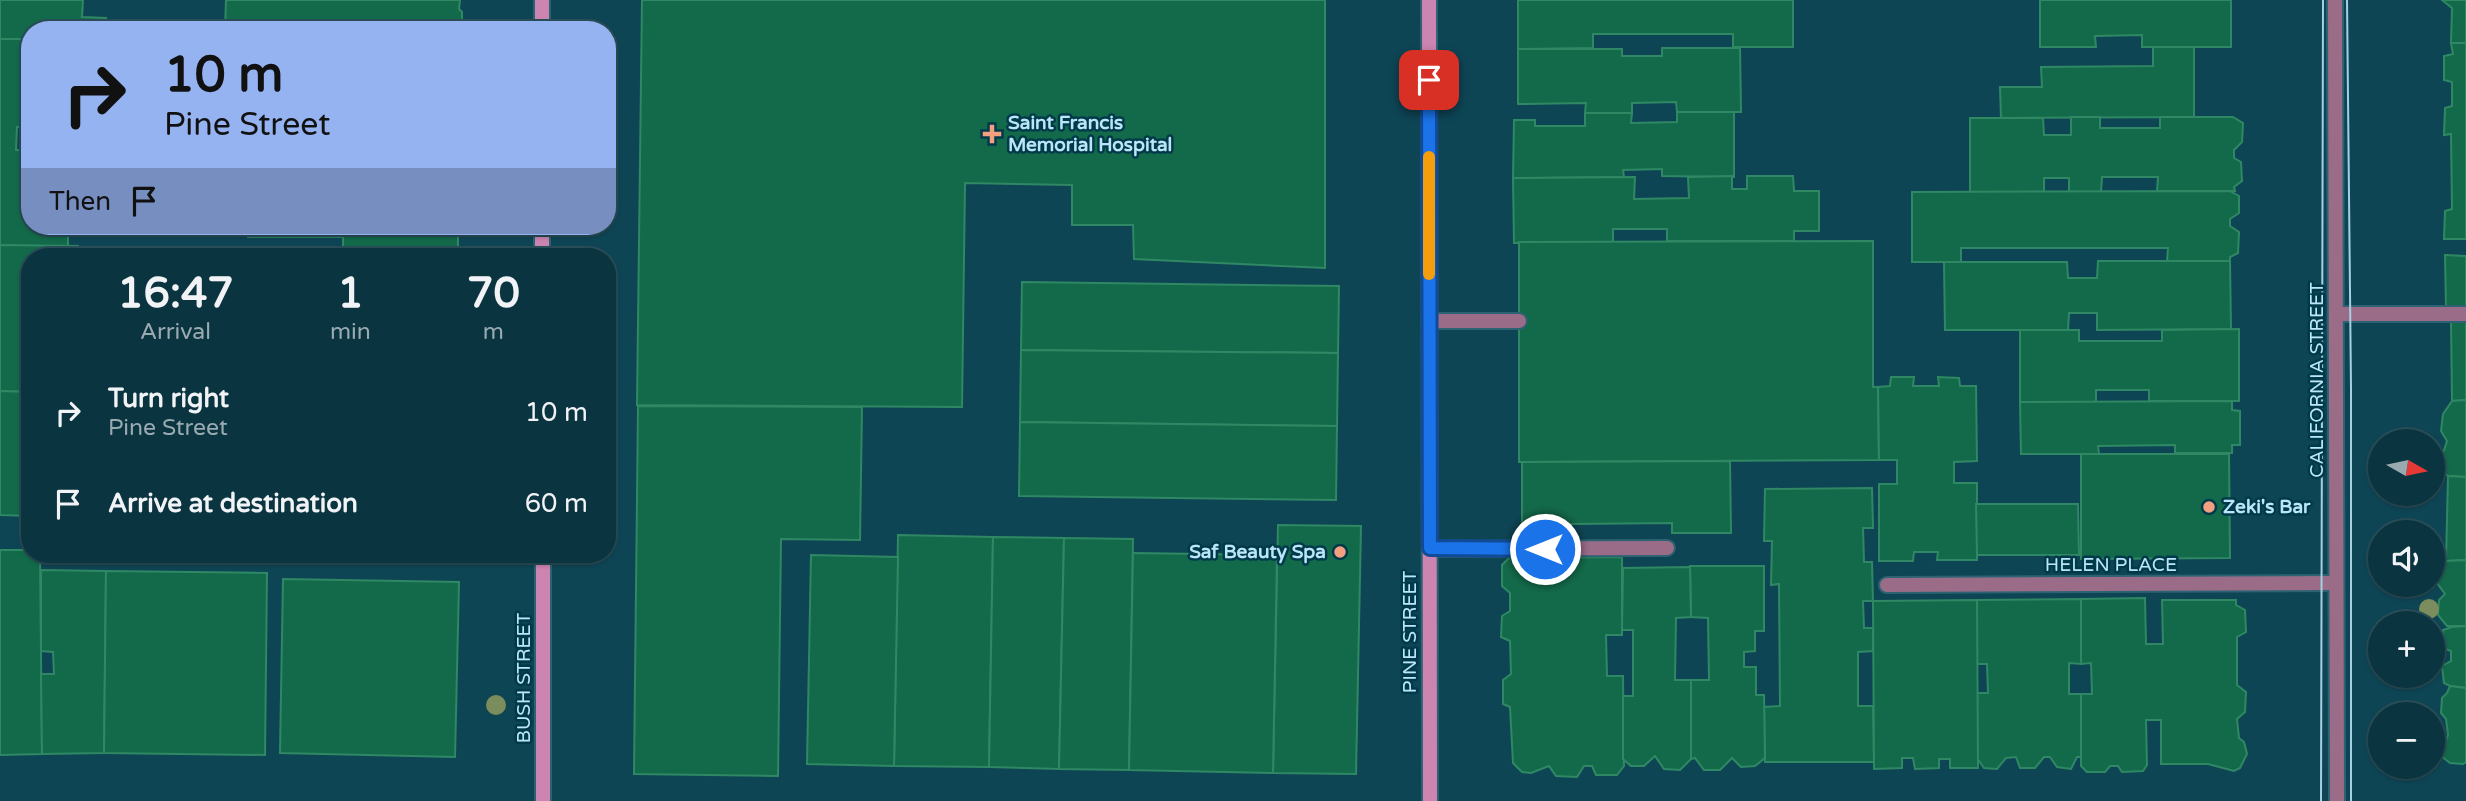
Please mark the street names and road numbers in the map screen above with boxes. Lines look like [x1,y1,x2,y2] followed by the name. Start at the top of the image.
[2306,282,2328,478] street label: CALIFORNIA STREET
[2045,554,2177,576] street label: HELEN PLACE
[1399,570,1421,693] street label: PINE STREET
[513,612,535,743] street label: BUSH STREET

